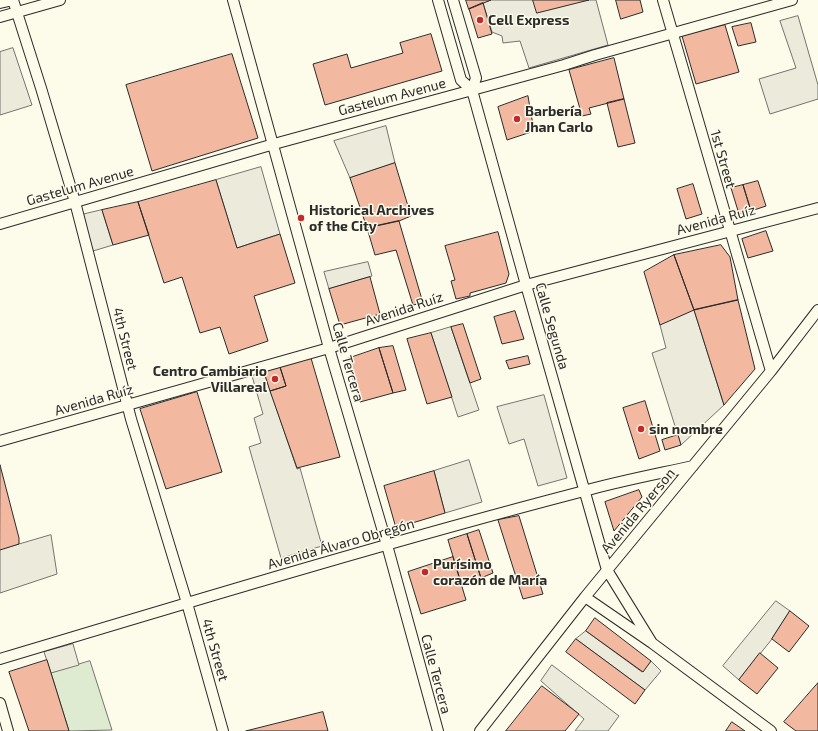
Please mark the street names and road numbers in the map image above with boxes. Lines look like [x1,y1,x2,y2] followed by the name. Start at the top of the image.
[336,75,448,119] street label: Gastelum Avenue
[707,128,739,190] street label: 1st Street
[24,163,136,209] street label: Gastelum Avenue
[675,201,757,239] street label: Avenida Ruíz
[532,281,572,371] street label: Calle Segunda
[363,288,445,330] street label: Avenida Ruíz
[109,306,141,372] street label: 4th Street
[329,320,367,404] street label: Calle Tercera
[53,381,135,419] street label: Avenida Ruíz
[597,465,679,557] street label: Avenida Ryerson
[266,515,416,573] street label: Avenida Álvaro Obregón
[198,617,232,683] street label: 4th Street
[417,632,455,716] street label: Calle Tercera

